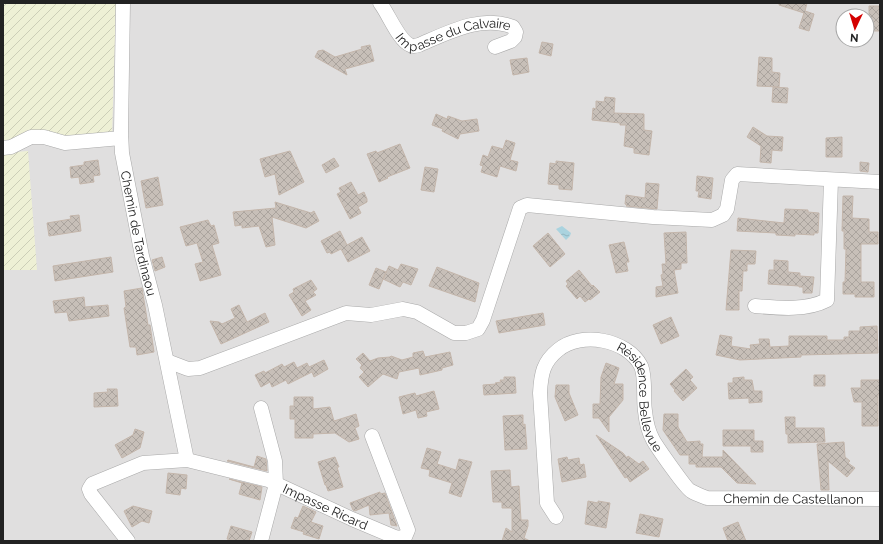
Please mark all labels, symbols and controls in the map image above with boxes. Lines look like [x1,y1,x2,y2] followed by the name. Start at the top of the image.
[835,8,875,48] north arrow
[392,16,513,54] street label: Impasse du Calvaire
[850,31,859,44] text: N
[118,169,159,298] street label: Chemin de Tardinaou
[614,339,666,455] street label: Résidence Bellevue
[280,481,370,533] street label: Impasse Ricard
[723,491,864,507] street label: Chemin de Castellanon

